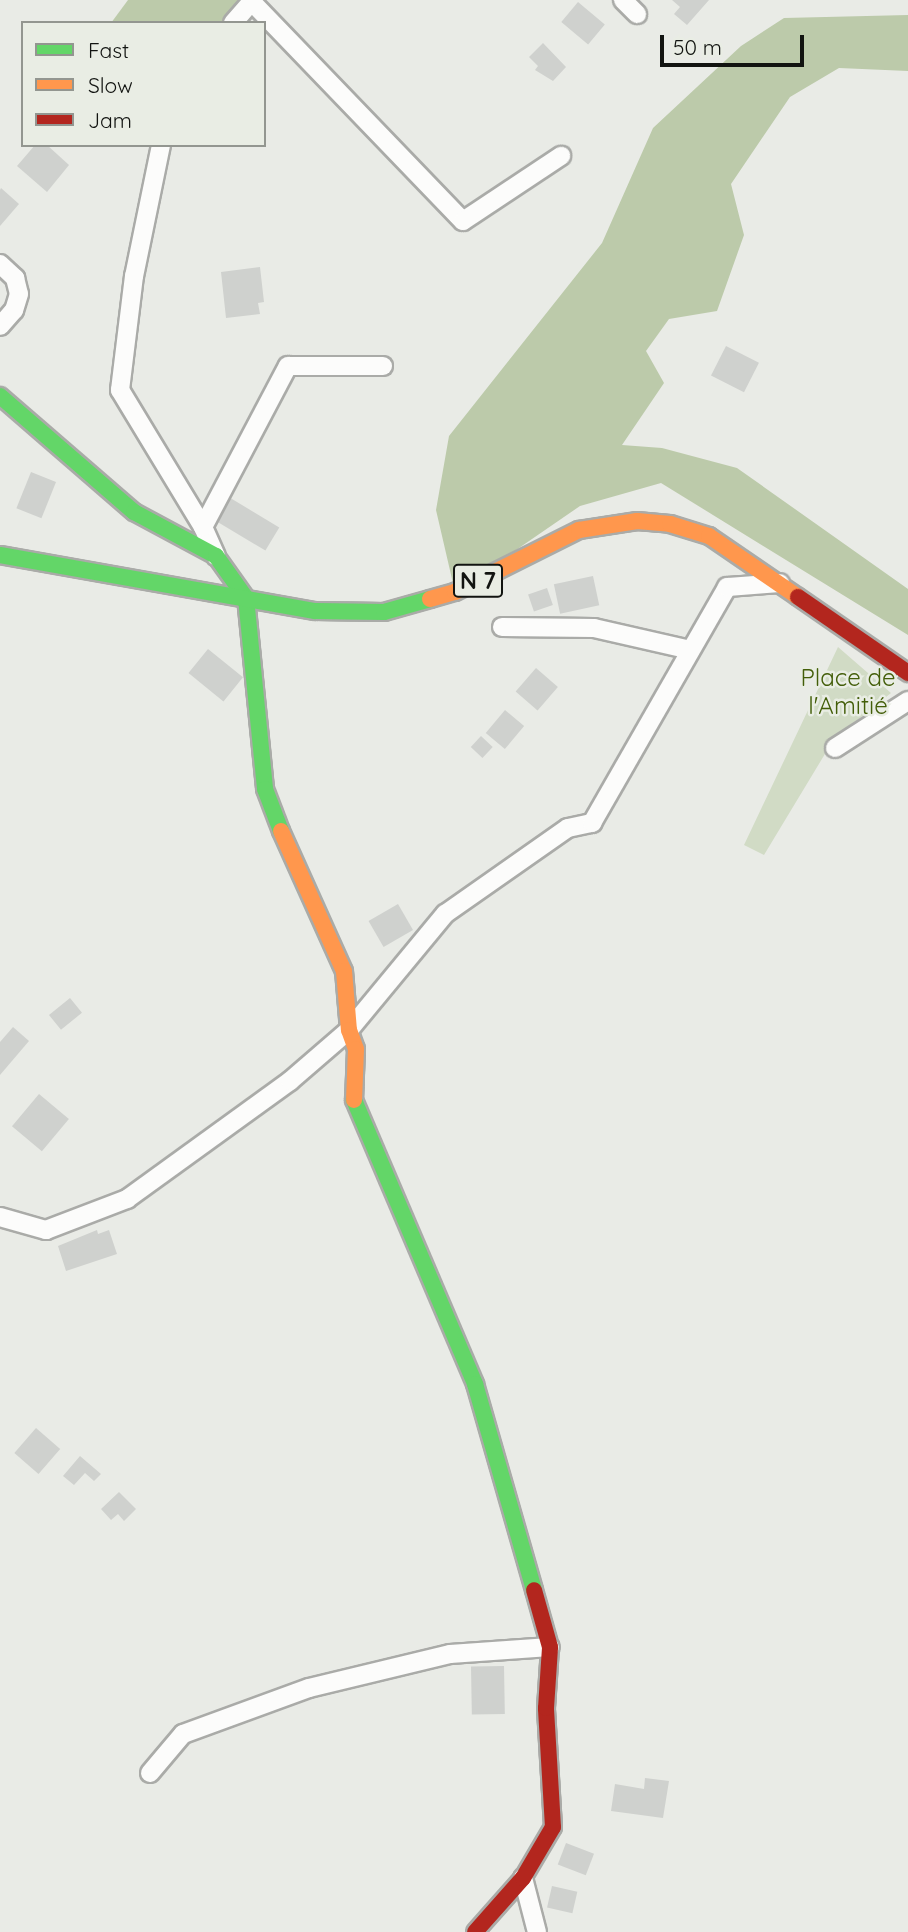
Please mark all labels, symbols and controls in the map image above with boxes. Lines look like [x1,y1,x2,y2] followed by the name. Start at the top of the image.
[21,21,266,147] legend
[663,21,806,65] scale bar
[673,34,722,60] text: 50 m
[88,37,129,63] text: Fast
[88,72,133,98] text: Slow
[88,107,132,133] text: Jam
[452,562,504,600] road number: N 7
[800,664,896,720] park label: Place de l'Amitié

